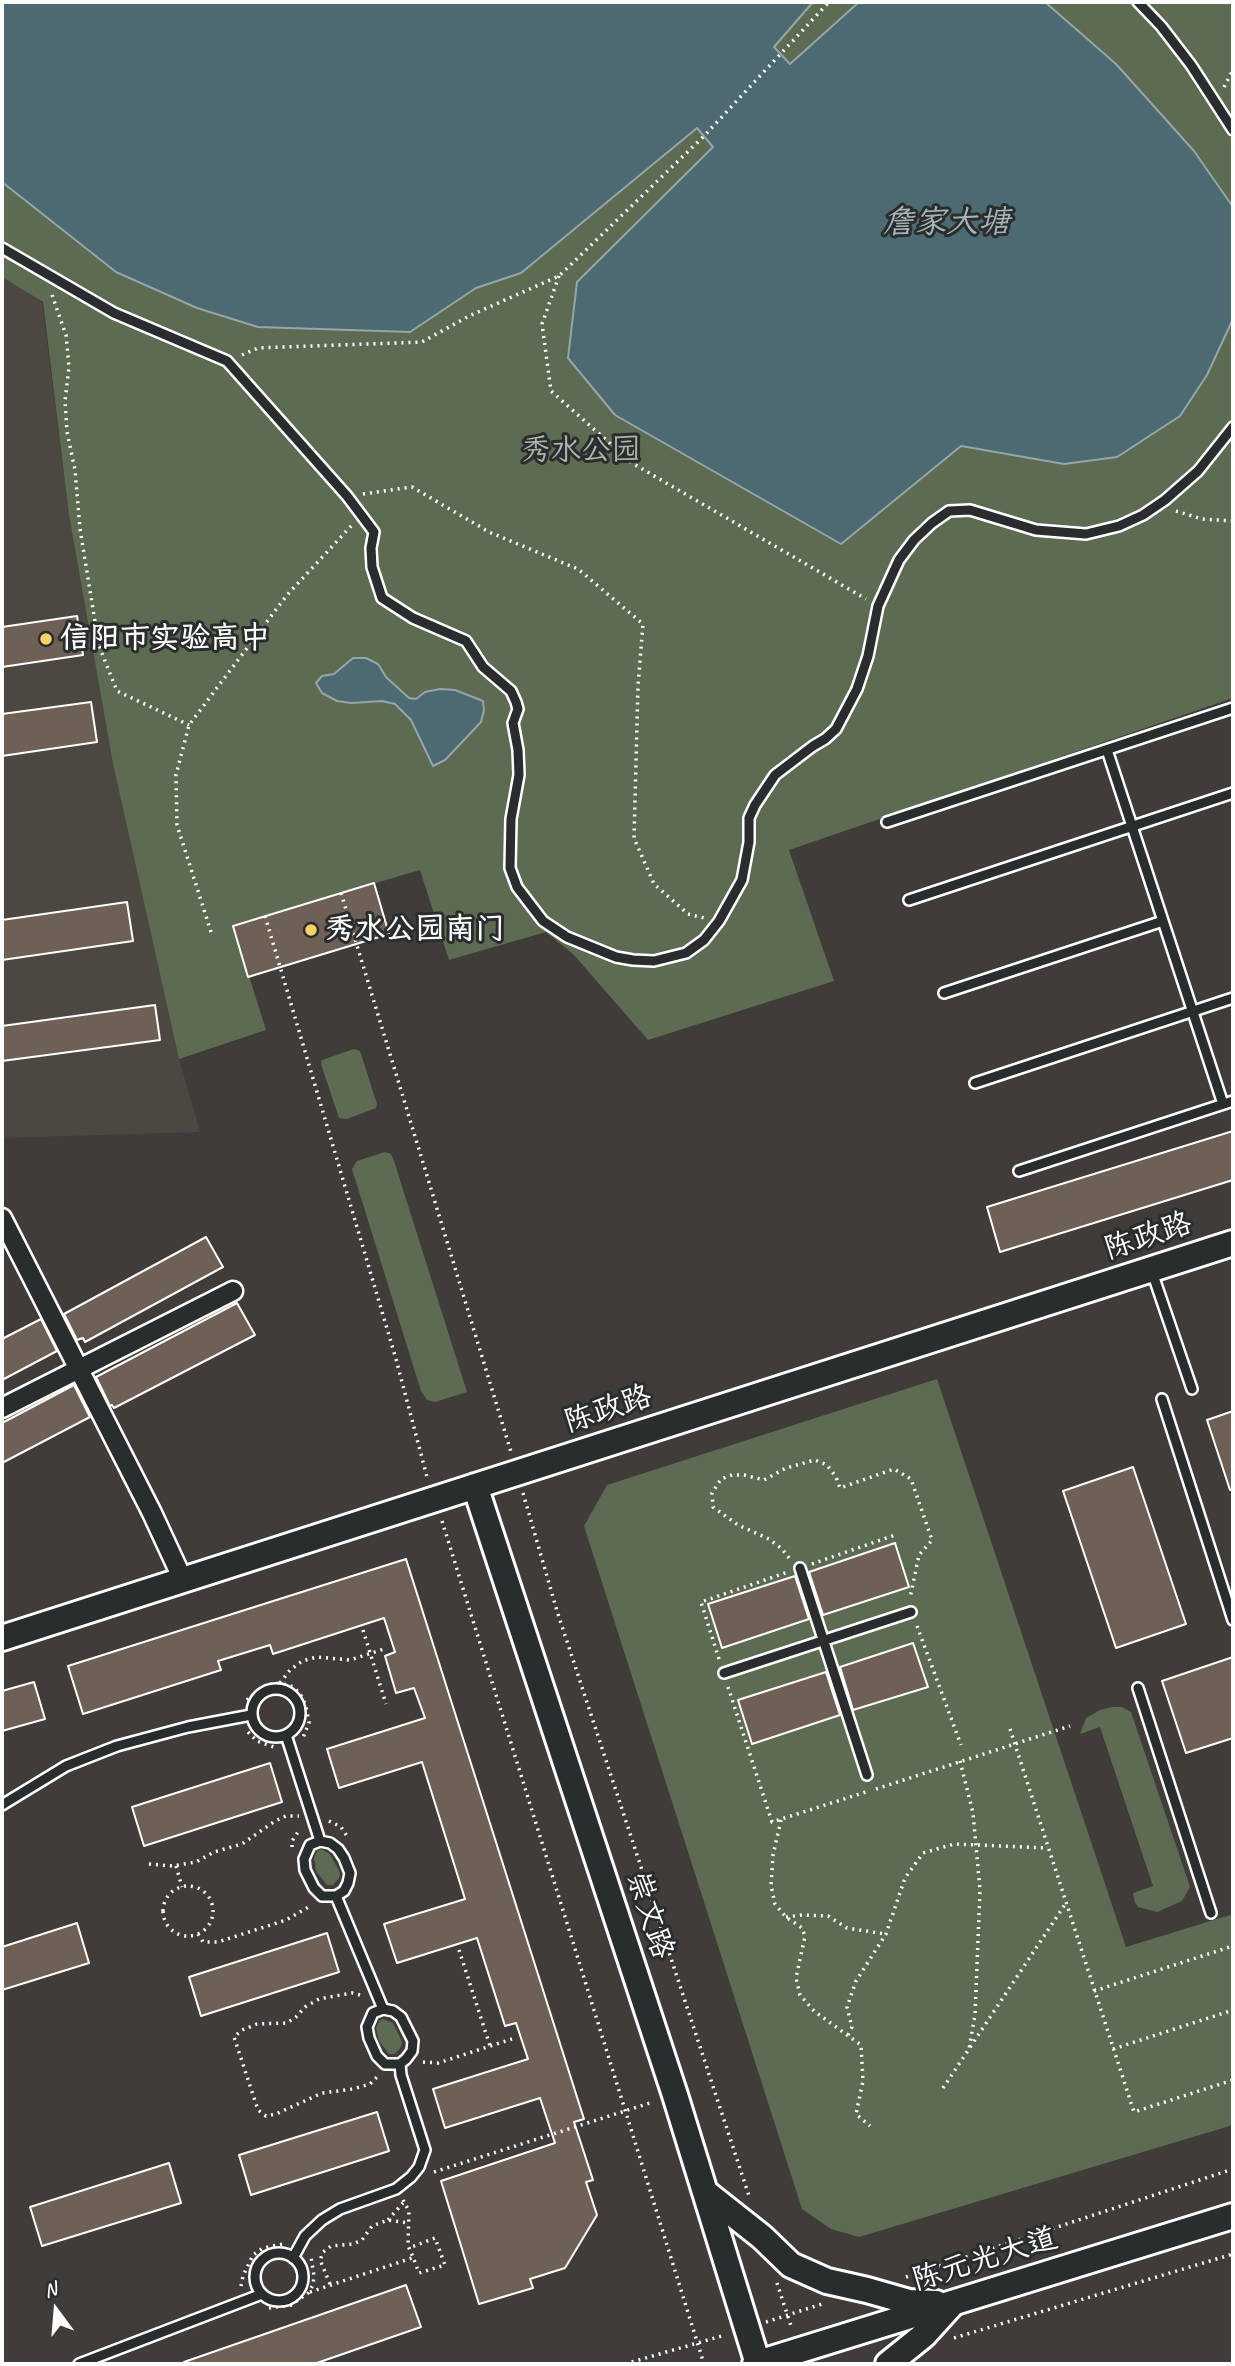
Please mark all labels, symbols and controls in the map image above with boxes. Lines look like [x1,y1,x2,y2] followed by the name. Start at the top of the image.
[882,205,1010,243] water label: 詹家大塘
[521,433,641,469] park label: 秀水公园
[60,621,270,657] place label: 信阳市实验高中
[38,631,54,647] marker: 信阳市实验高中
[325,912,505,948] place label: 秀水公园南门
[303,922,319,938] marker: 秀水公园南门
[1100,1206,1196,1268] street label: 陈政路
[560,1379,656,1441] street label: 陈政路
[618,1867,680,1963] street label: 崇文路
[908,2221,1062,2299] street label: 陈元光大道
[21,2275,91,2345] north arrow
[41,2277,59,2303] text: N

